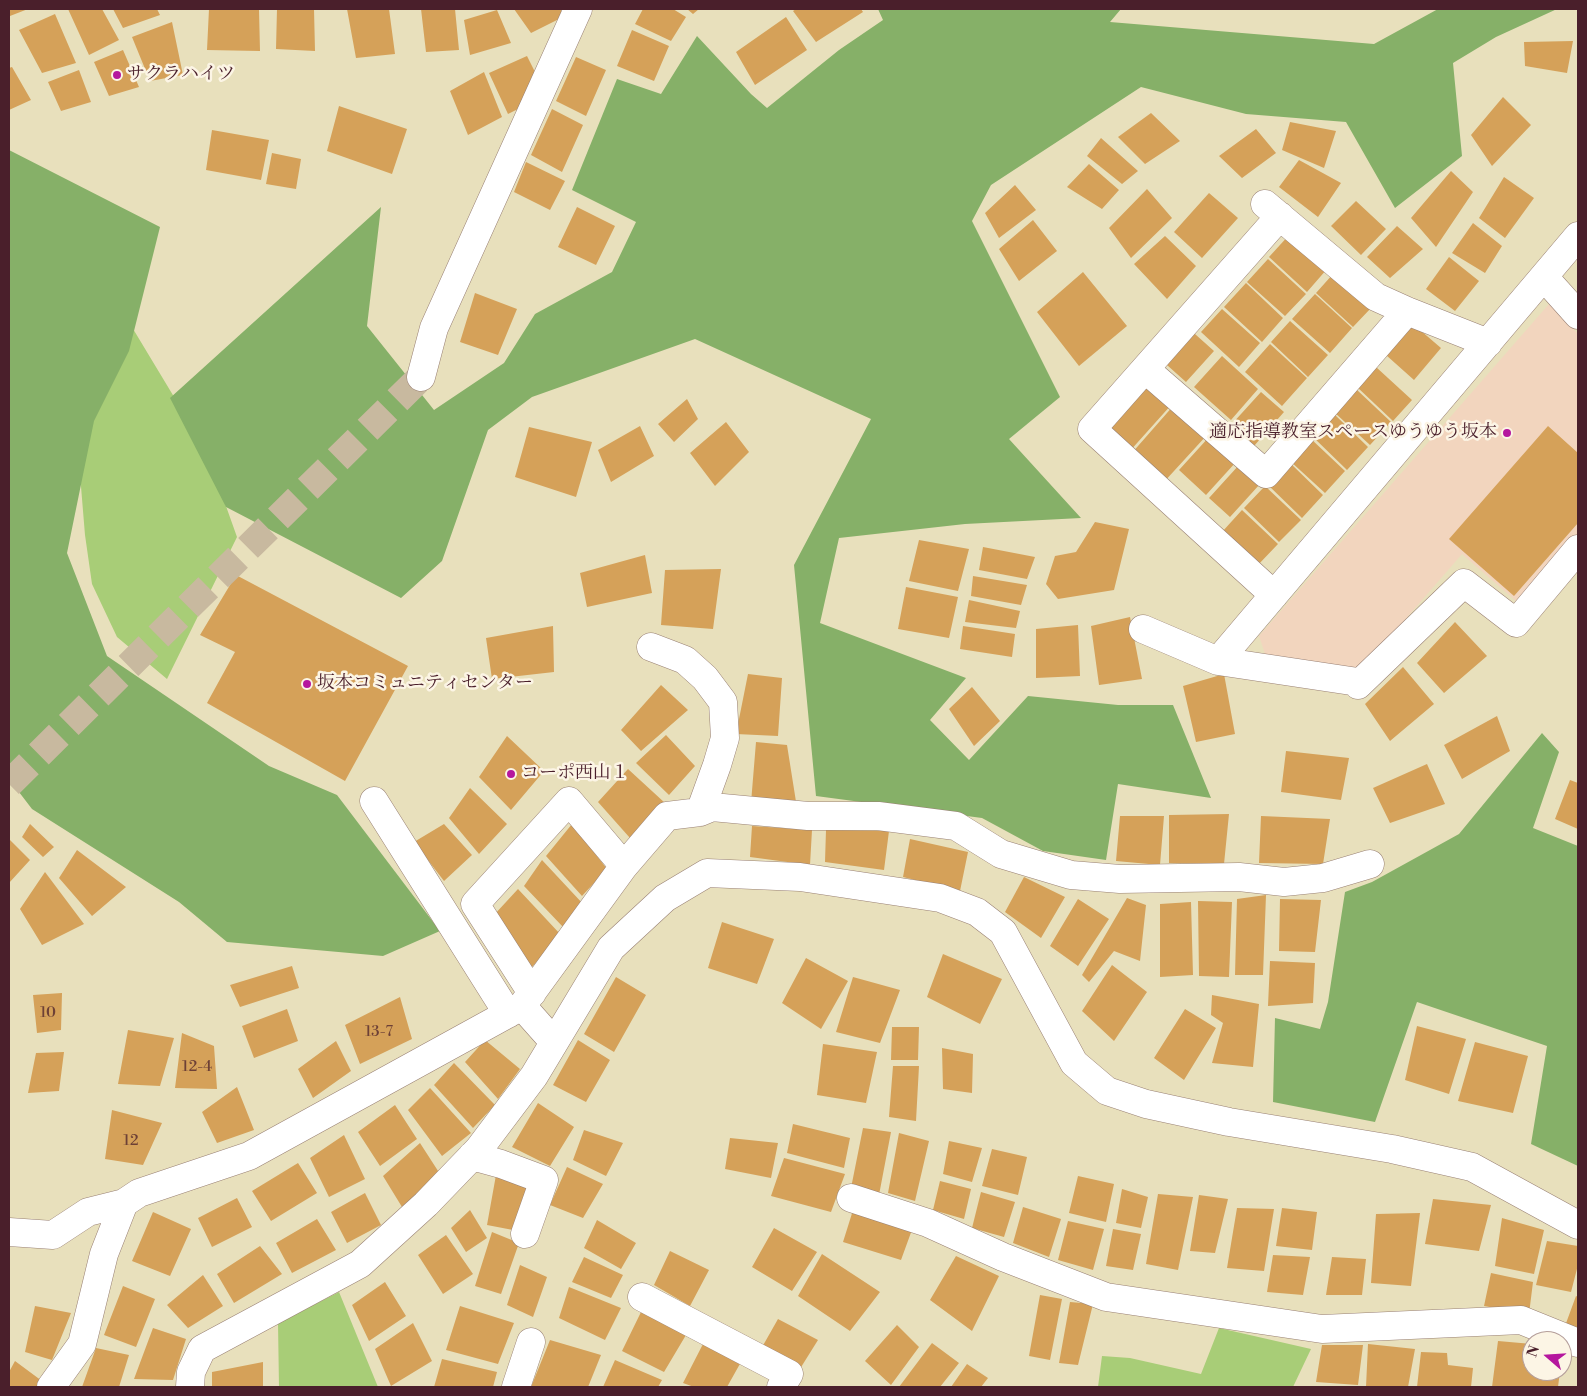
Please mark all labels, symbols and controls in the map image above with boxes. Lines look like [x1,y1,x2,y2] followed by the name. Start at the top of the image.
[127,64,235,86] place label: サクラハイツ
[111,69,123,81] marker: サクラハイツ
[1209,422,1497,444] place label: 適応指導教室スペースゆうゆう坂本
[1501,427,1513,439] marker: 適応指導教室スペースゆうゆう坂本
[317,673,533,695] place label: 坂本コミュニティセンター
[301,678,313,690] marker: 坂本コミュニティセンター
[521,763,629,785] place label: コーポ西山１
[505,768,517,780] marker: コーポ西山１
[40,1004,56,1022] house number: 10
[365,1023,393,1041] house number: 13-7
[182,1058,212,1076] house number: 12-4
[123,1132,139,1150] house number: 12
[1522,1331,1572,1381] north arrow
[1523,1343,1544,1360] text: N

